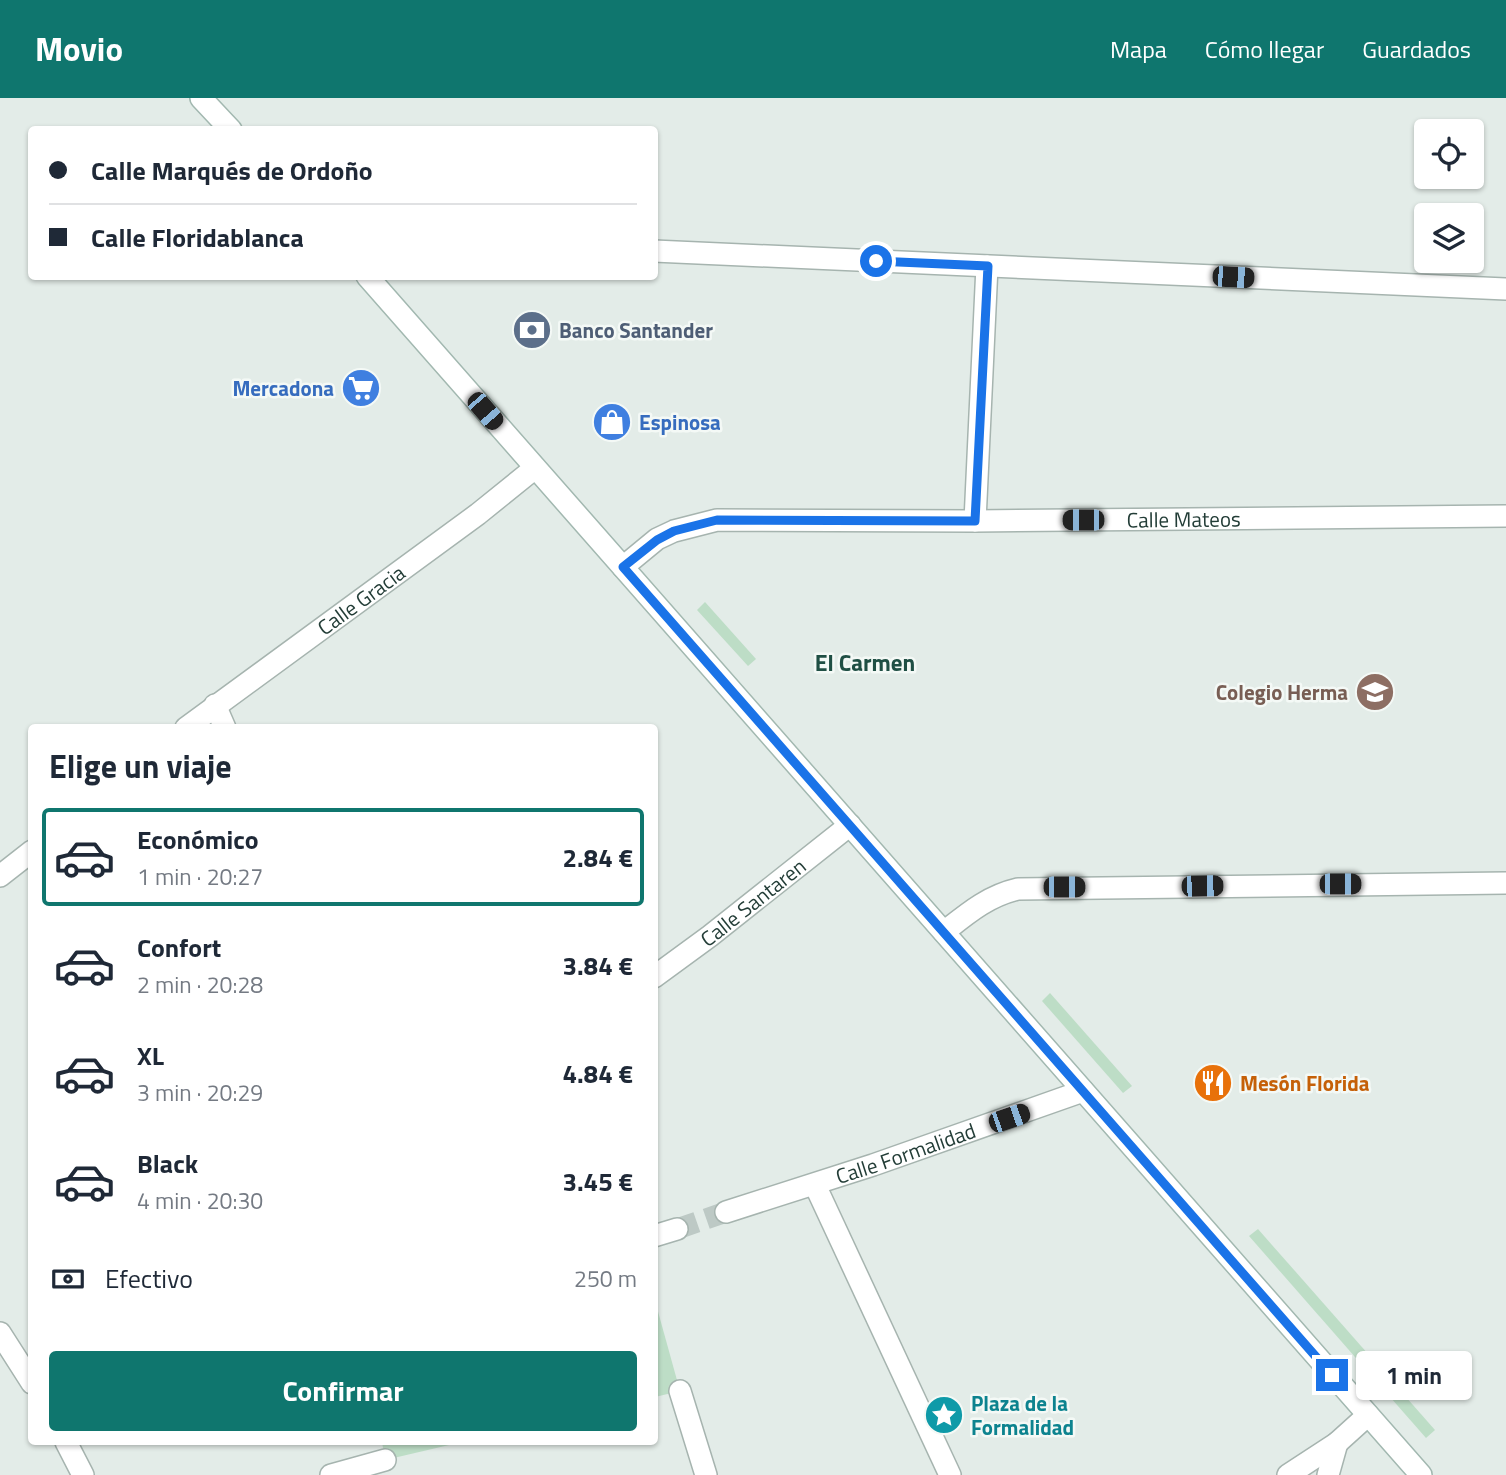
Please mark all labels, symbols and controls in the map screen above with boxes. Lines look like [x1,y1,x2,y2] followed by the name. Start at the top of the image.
[35,24,123,74] text: Movio
[1110,31,1167,67] text: Mapa
[1205,31,1324,67] text: Cómo llegar
[1362,31,1471,67] text: Guardados
[1414,119,1484,273] map controls
[1414,119,1484,189] button: locate
[91,151,373,190] text: Calle Marqués de Ordoño
[1414,203,1484,273] button: layers
[91,218,304,257] text: Calle Floridablanca
[860,245,892,277] route start
[1212,265,1255,289] car
[511,309,553,351] bank icon: Banco Santander
[559,314,713,346] place label: Banco Santander
[340,367,382,409] supermarket icon: Mercadona
[232,372,334,404] place label: Mercadona
[464,388,507,434] car
[591,401,633,443] shop icon: Espinosa
[639,406,721,438] place label: Espinosa
[1127,502,1241,536] street label: Calle Mateos
[1063,510,1105,531] car
[310,556,412,643] street label: Calle Gracia
[815,645,915,680] district label: El Carmen
[1354,671,1396,713] school or university icon: Colegio Herma
[1216,676,1348,708] place label: Colegio Herma
[49,742,232,790] text: Elige un viaje
[137,820,259,859] text: Económico
[53,826,116,889] icon: car
[562,838,633,877] text: 2.84 €
[693,850,812,954] street label: Calle Santaren
[137,859,263,894] text: 1 min · 20:27
[1320,874,1362,895] car
[1181,875,1224,897] car
[1044,877,1086,898] car
[137,928,221,967] text: Confort
[53,934,116,997] icon: car
[562,946,633,985] text: 3.84 €
[137,967,263,1002] text: 2 min · 20:28
[137,1036,164,1075] text: XL
[53,1042,116,1105] icon: car
[562,1054,633,1093] text: 4.84 €
[1192,1062,1234,1104] restaurant icon: Mesón Florida
[1240,1067,1370,1099] place label: Mesón Florida
[137,1075,263,1110] text: 3 min · 20:29
[986,1101,1033,1135] car
[831,1114,980,1192] street label: Calle Formalidad
[137,1144,198,1183] text: Black
[53,1150,116,1213] icon: car
[562,1162,633,1201] text: 3.45 €
[137,1183,263,1218] text: 4 min · 20:30
[105,1259,193,1298] text: Efectivo
[49,1260,87,1298] icon: cash
[574,1261,637,1296] text: 250 m
[1356,1350,1472,1400] callout: 1 min
[49,1351,637,1431] button: Confirmar
[1386,1358,1442,1393] text: 1 min
[1316,1359,1348,1391] route end
[971,1387,1074,1443] place label: Plaza de la Formalidad
[923,1394,965,1436] place icon: Plaza de la Formalidad

